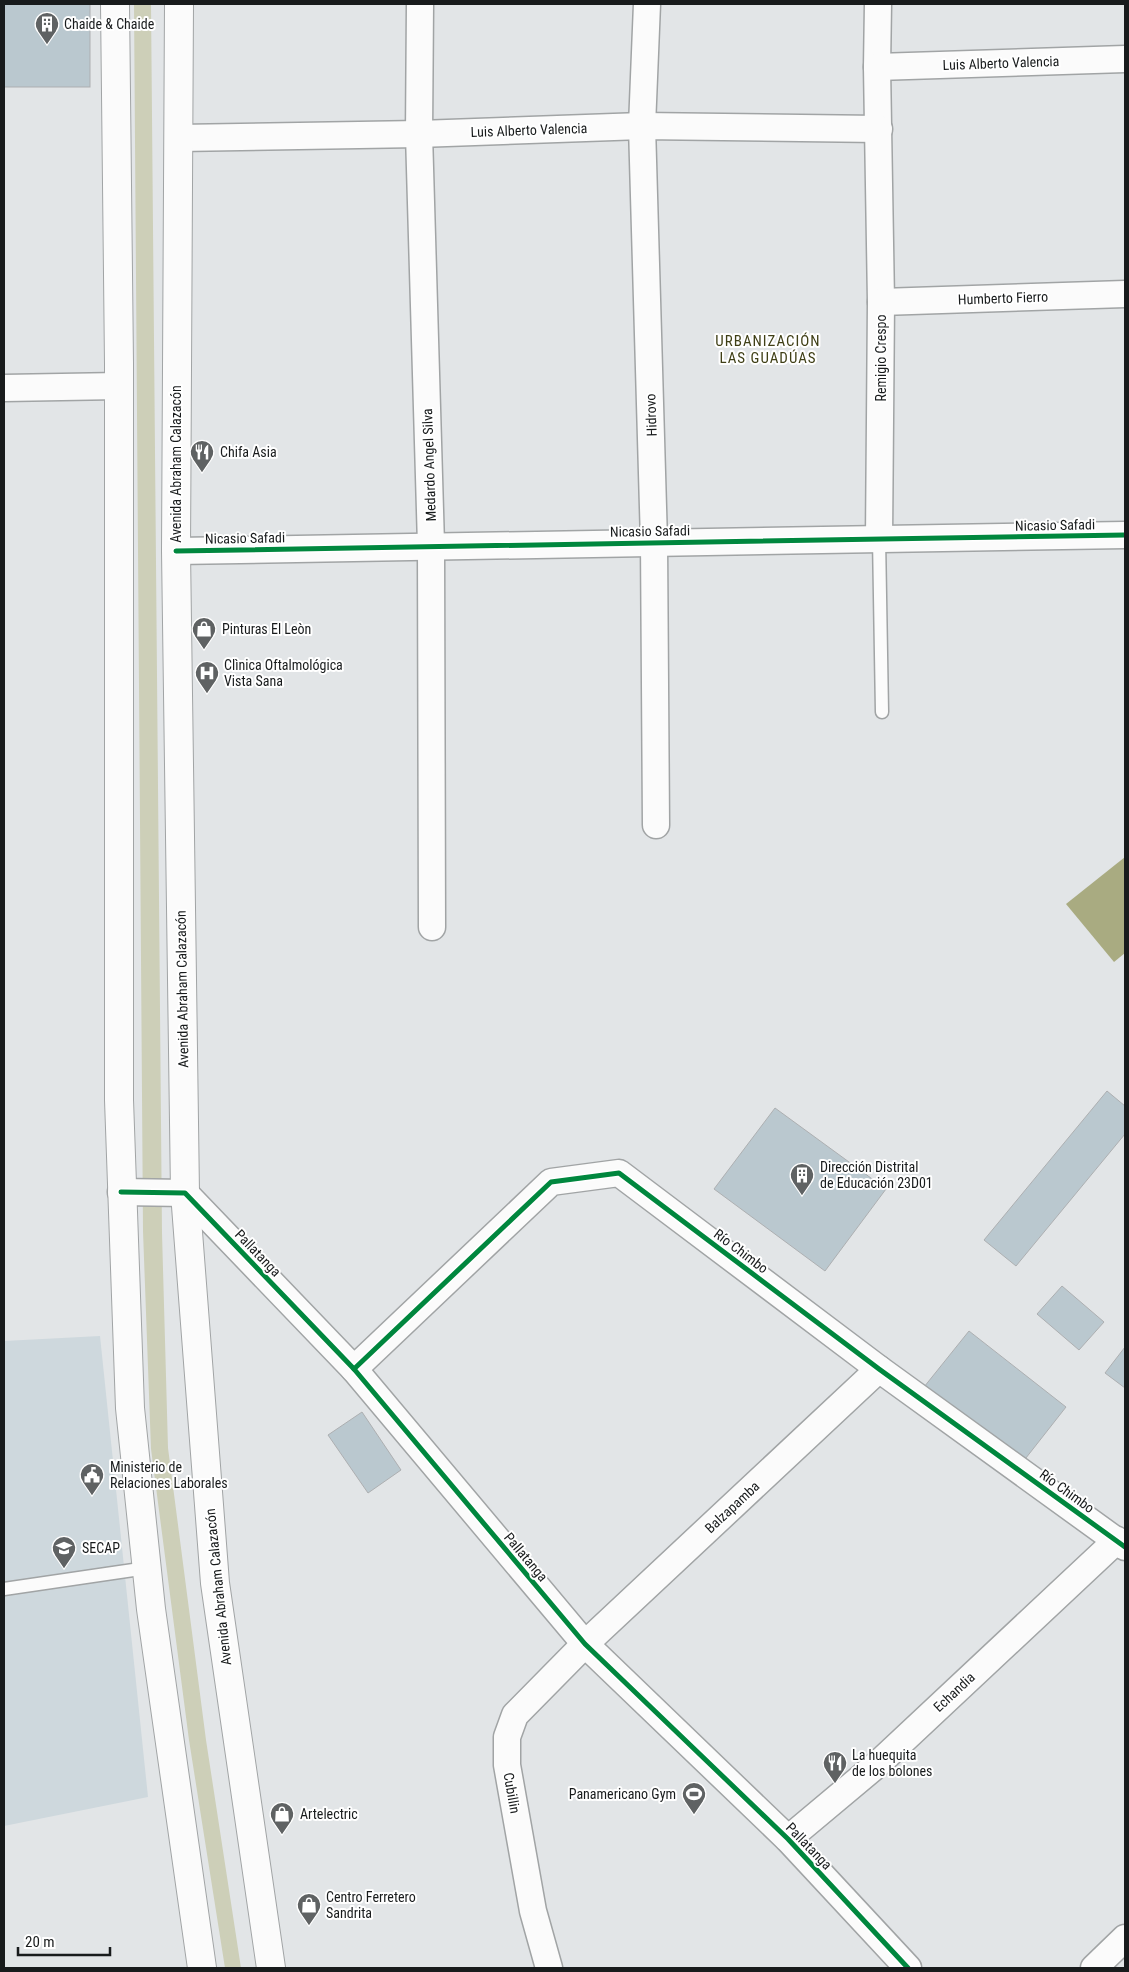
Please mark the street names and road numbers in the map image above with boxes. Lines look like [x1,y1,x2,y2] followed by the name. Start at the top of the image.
[942,53,1060,73] street label: Luis Alberto Valencia
[470,120,588,140] street label: Luis Alberto Valencia
[958,288,1048,308] street label: Humberto Fierro
[873,314,889,402] street label: Remigio Crespo
[168,385,184,543] street label: Avenida Abraham Calazacón
[642,393,660,437] street label: Hidrovo
[419,408,439,522] street label: Medardo Angel Silva
[1015,516,1095,534] street label: Nicasio Safadi
[610,522,690,540] street label: Nicasio Safadi
[205,529,285,547] street label: Nicasio Safadi
[173,910,191,1068] street label: Avenida Abraham Calazacón
[232,1226,284,1280] street label: Pallatanga
[711,1226,771,1276] street label: Río Chimbo
[1037,1466,1097,1516] street label: Río Chimbo
[702,1478,762,1536] street label: Balzapamba
[202,1508,234,1666] street label: Avenida Abraham Calazacón
[501,1529,551,1585] street label: Pallatanga
[930,1669,978,1715] street label: Echandia
[501,1771,523,1815] street label: Cubillin
[783,1819,835,1873] street label: Pallatanga

